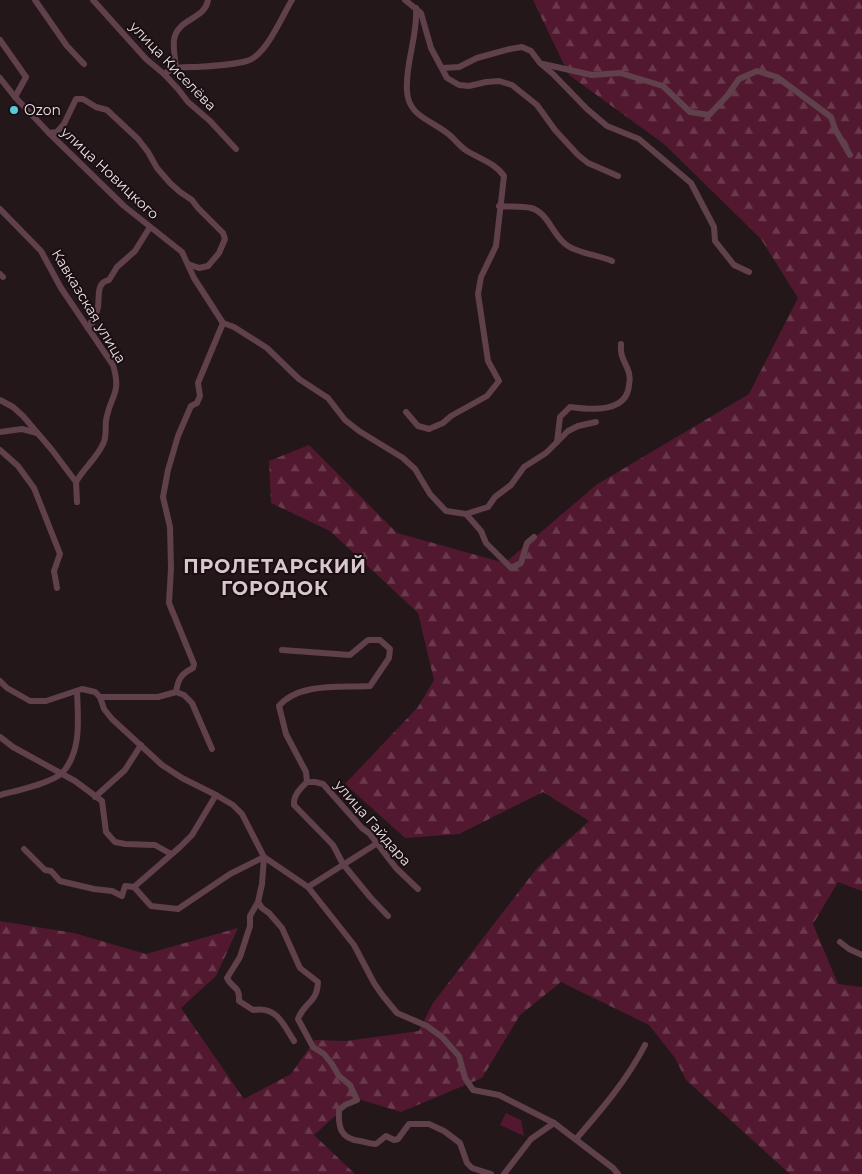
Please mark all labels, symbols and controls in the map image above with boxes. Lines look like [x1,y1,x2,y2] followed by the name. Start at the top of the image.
[125,17,220,114] street label: улица Киселёва
[24,101,61,119] place label: Ozon
[8,104,20,116] marker: Ozon
[57,122,163,223] street label: улица Новицкого
[48,246,130,366] street label: Кавказская улица
[183,555,367,600] district label: ПРОЛЕТАРСКИЙ ГОРОДОК
[330,776,415,870] street label: улица Гайдара

